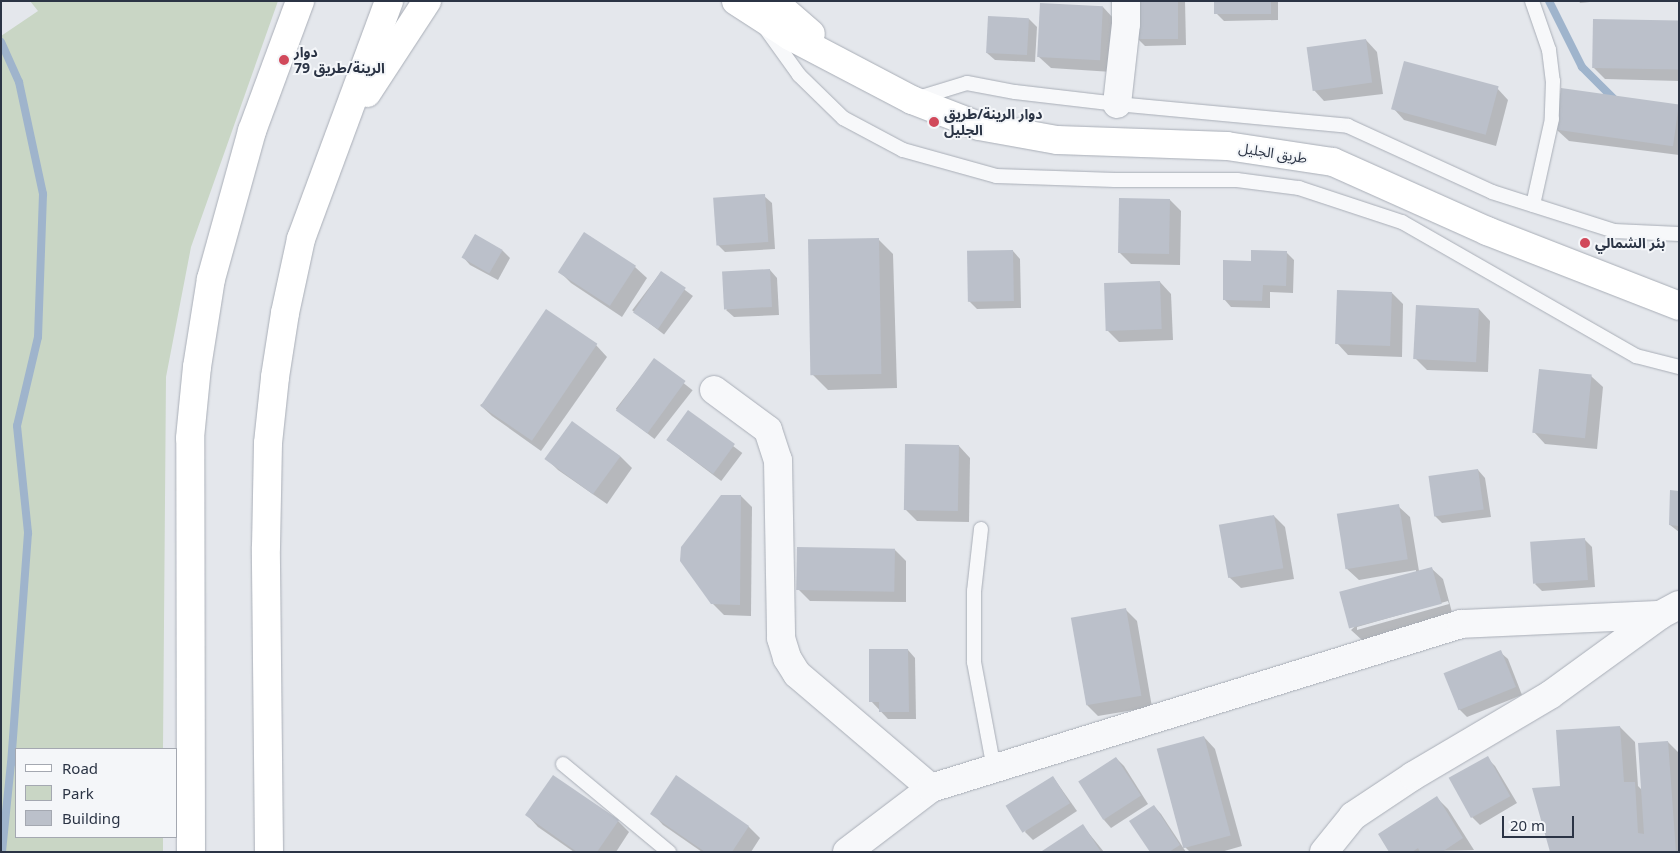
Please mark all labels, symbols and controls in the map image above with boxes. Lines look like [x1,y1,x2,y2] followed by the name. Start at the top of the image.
[294,44,385,76] place label: دوار الرينة/طريق 79
[278,54,290,66] marker: دوار الرينة/طريق 79
[944,106,1042,138] place label: دوار الرينة/طريق الجليل
[928,116,940,128] marker: دوار الرينة/طريق الجليل
[1237,139,1309,167] street label: طريق الجليل
[1595,235,1666,251] place label: بئر الشمالي
[1579,237,1591,249] marker: بئر الشمالي
[15,748,178,838] legend
[62,758,98,778] text: Road
[62,783,94,803] text: Park
[1505,806,1578,838] scale bar
[62,808,120,828] text: Building
[1510,815,1545,835] text: 20 m

